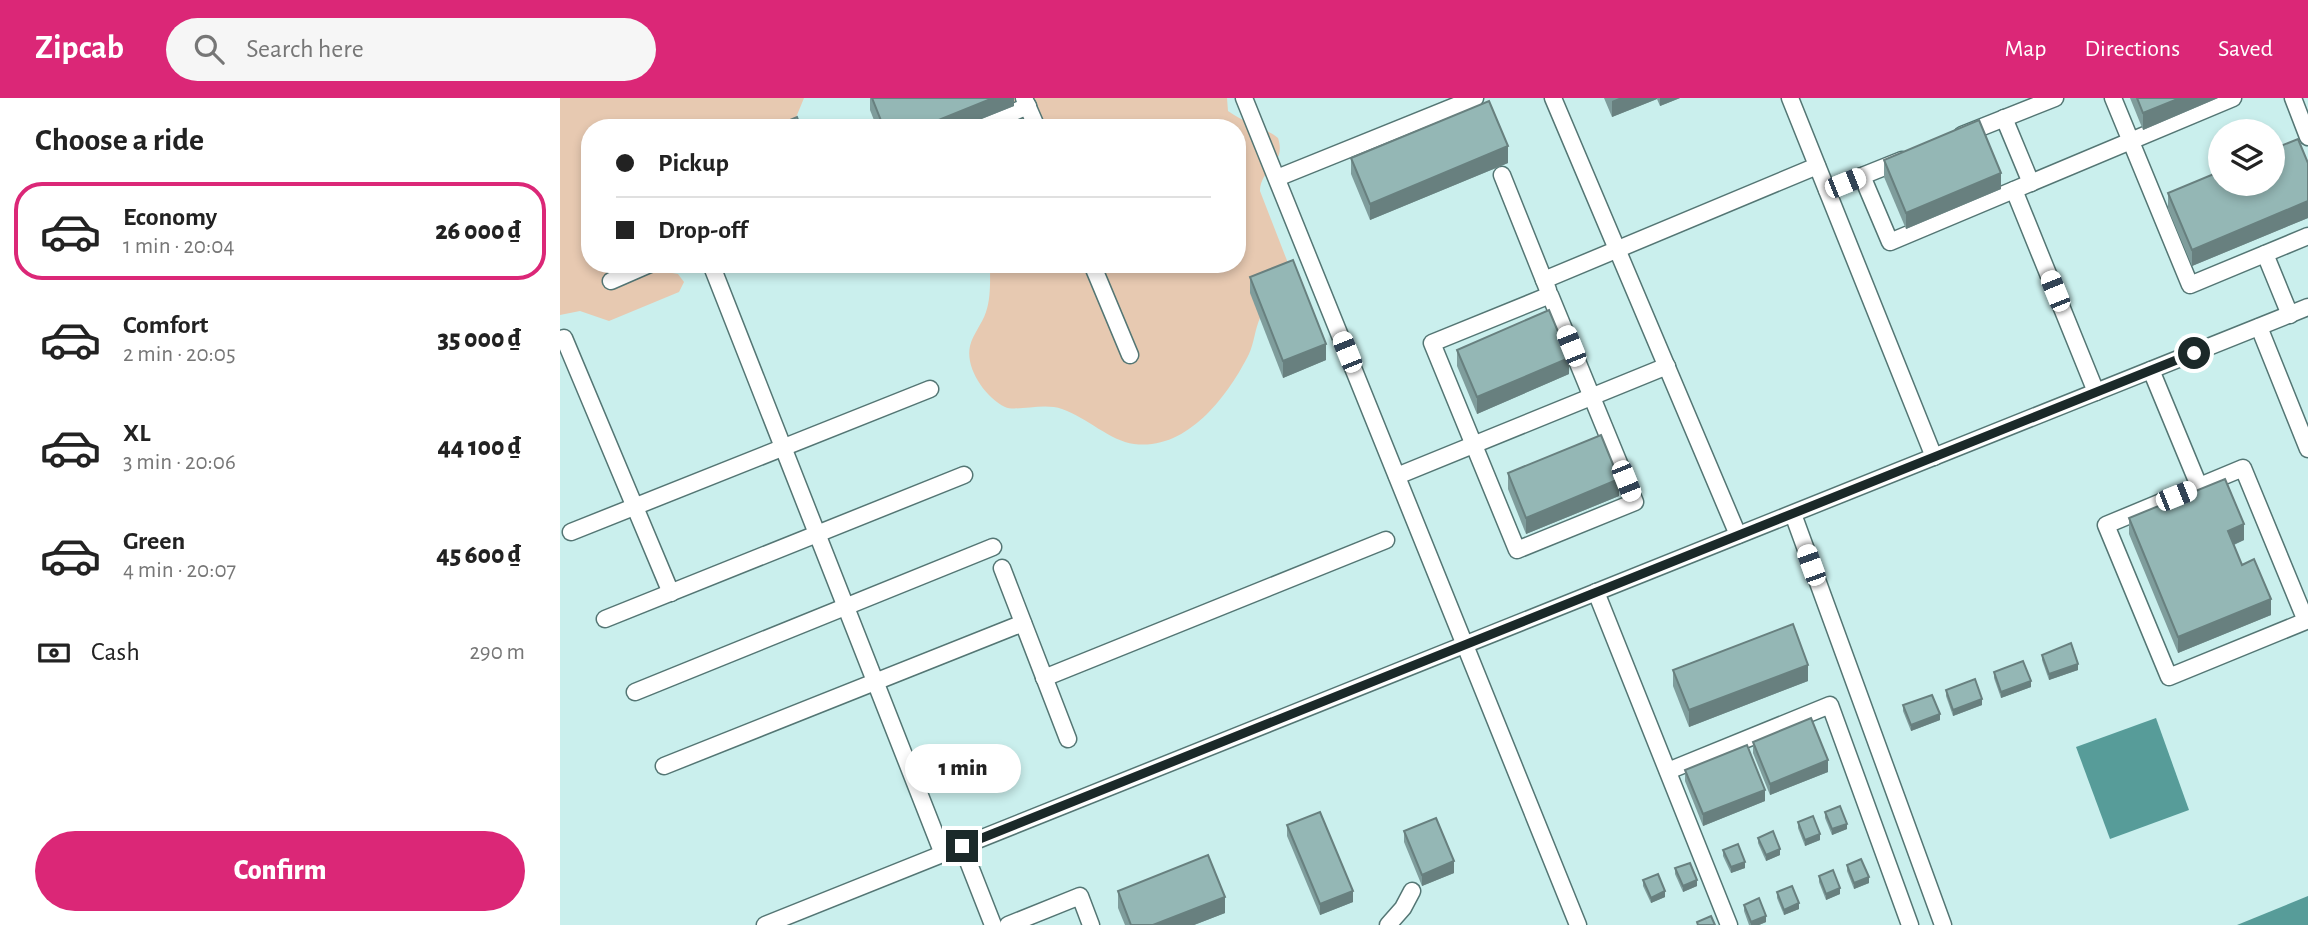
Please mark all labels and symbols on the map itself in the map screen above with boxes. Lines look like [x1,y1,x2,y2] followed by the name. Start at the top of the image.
[1822,165,1869,201] car
[2038,268,2073,314] car
[1554,323,1589,369] car
[1330,329,1365,375] car
[2178,337,2210,369] route start
[1609,458,1644,504] car
[2153,478,2200,514] car
[1794,542,1829,588] car
[904,744,1020,794] callout: 1 min
[946,830,978,862] route end

